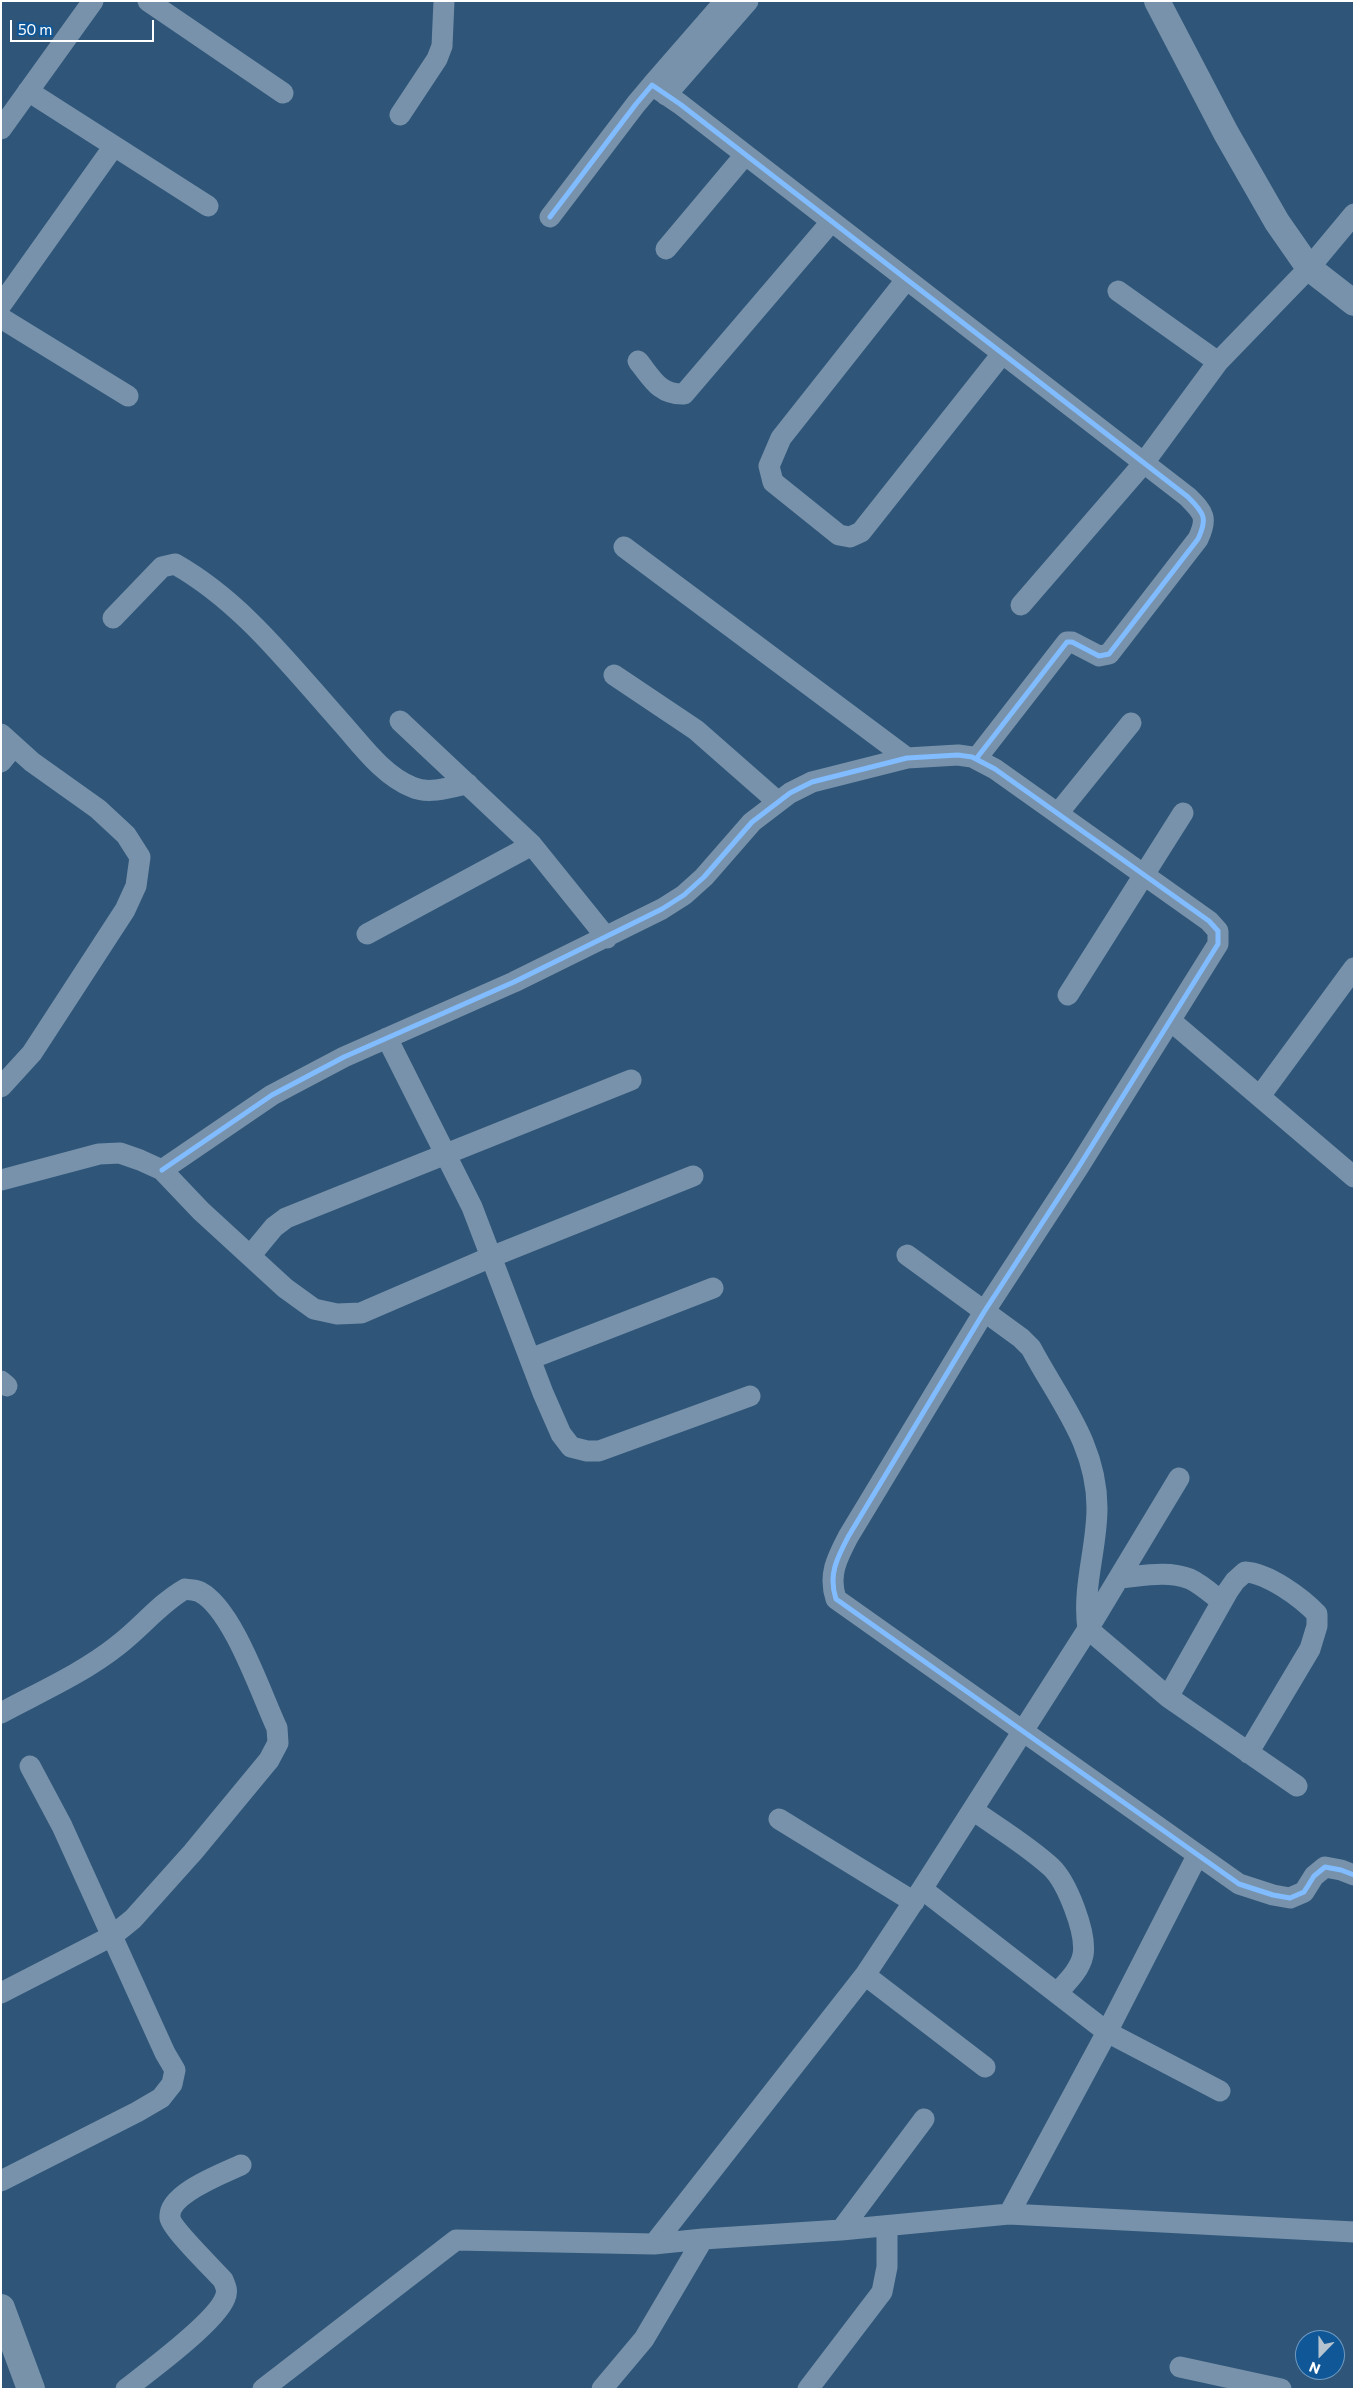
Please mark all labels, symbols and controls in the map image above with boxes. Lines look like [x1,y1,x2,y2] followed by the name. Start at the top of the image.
[12,10,156,42] scale bar
[18,20,52,38] text: 50 m
[1295,2330,1345,2380] north arrow
[1307,2359,1323,2378] text: N

